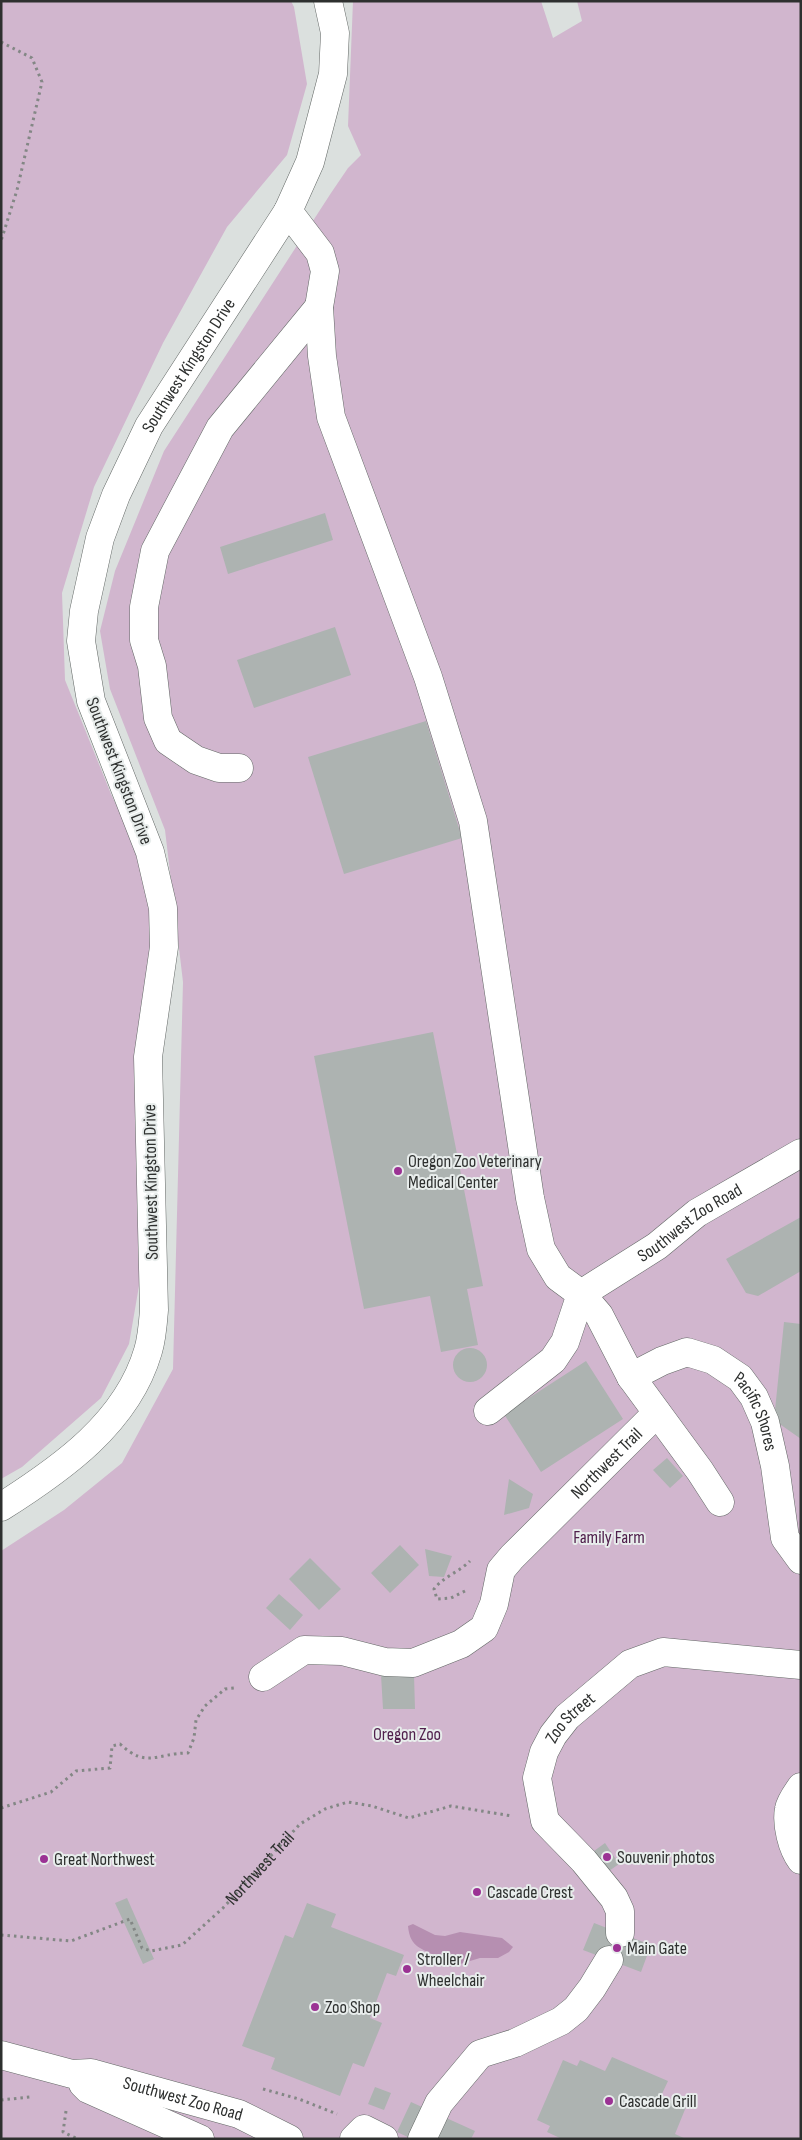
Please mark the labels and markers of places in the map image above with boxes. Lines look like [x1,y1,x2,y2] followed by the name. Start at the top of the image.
[408,1151,542,1193] place label: Oregon Zoo Veterinary Medical Center
[392,1165,404,1177] marker: Oregon Zoo Veterinary Medical Center
[617,1847,715,1868] place label: Souvenir photos
[54,1849,155,1870] place label: Great Northwest
[601,1851,613,1863] marker: Souvenir photos
[38,1853,50,1865] marker: Great Northwest
[487,1882,574,1903] place label: Cascade Crest
[471,1886,483,1898] marker: Cascade Crest
[627,1938,687,1959] place label: Main Gate
[611,1942,623,1954] marker: Main Gate
[417,1949,485,1991] place label: Stroller / Wheelchair
[401,1963,413,1975] marker: Stroller / Wheelchair
[325,1997,380,2018] place label: Zoo Shop
[309,2001,321,2013] marker: Zoo Shop
[619,2091,697,2112] place label: Cascade Grill
[603,2095,615,2107] marker: Cascade Grill

